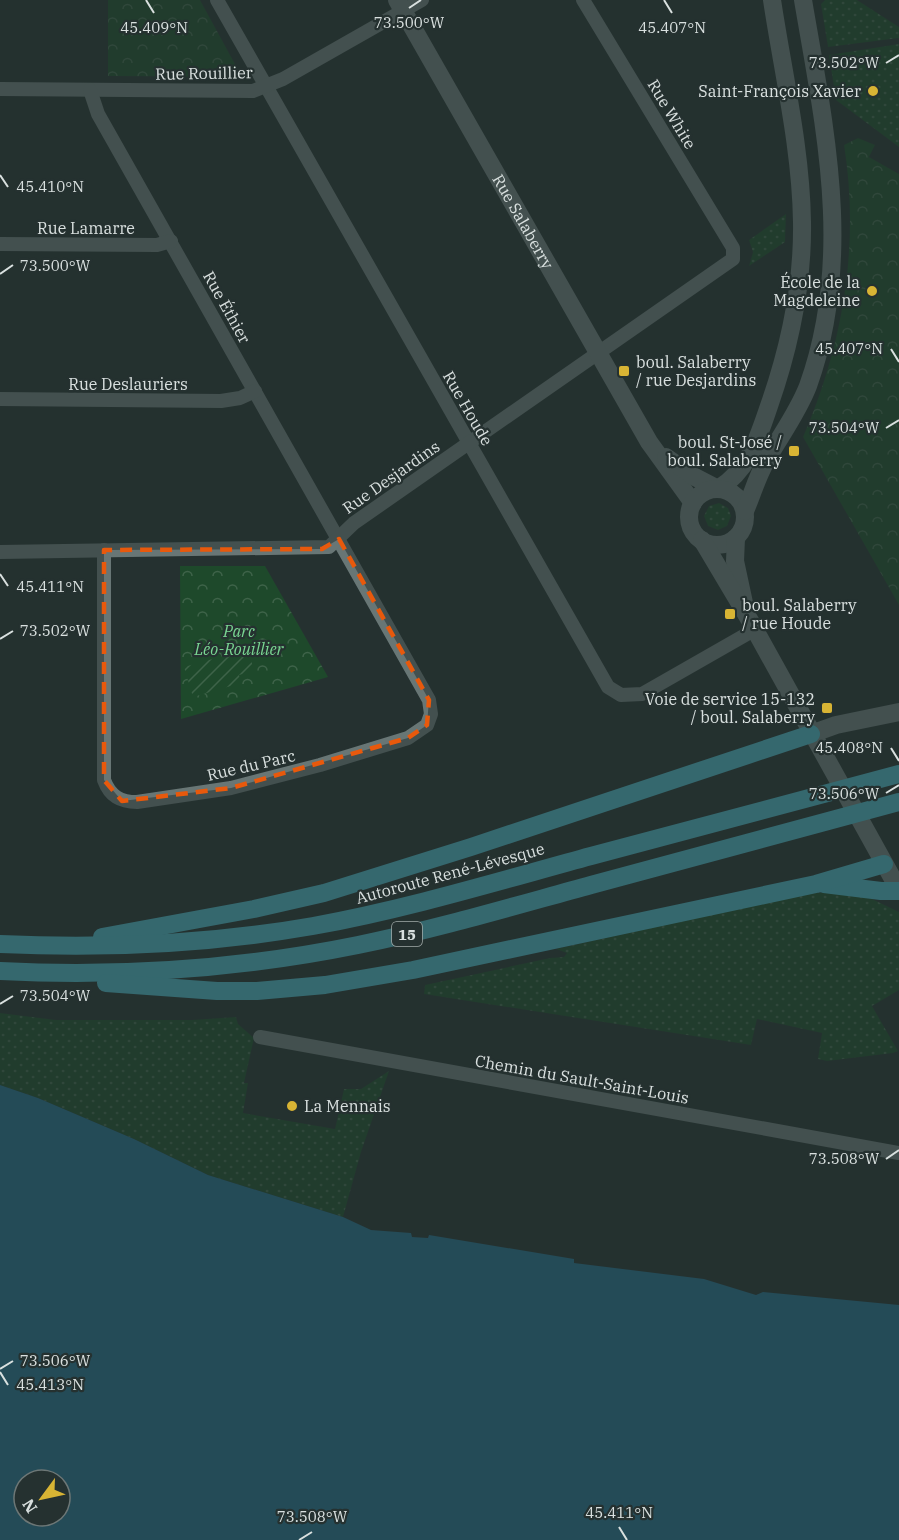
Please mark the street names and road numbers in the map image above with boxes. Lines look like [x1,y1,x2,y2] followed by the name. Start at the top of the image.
[155,62,253,84] street label: Rue Rouillier
[643,76,701,152] street label: Rue White
[488,171,558,273] street label: Rue Salaberry
[37,218,135,238] street label: Rue Lamarre
[199,267,256,347] street label: Rue Éthier
[439,367,497,449] street label: Rue Houde
[68,374,188,394] street label: Rue Deslauriers
[339,436,443,518] street label: Rue Desjardins
[205,745,297,785] street label: Rue du Parc
[354,838,546,908] street label: Autoroute René-Lévesque
[392,922,422,946] road number: 15
[473,1050,691,1108] street label: Chemin du Sault-Saint-Louis

